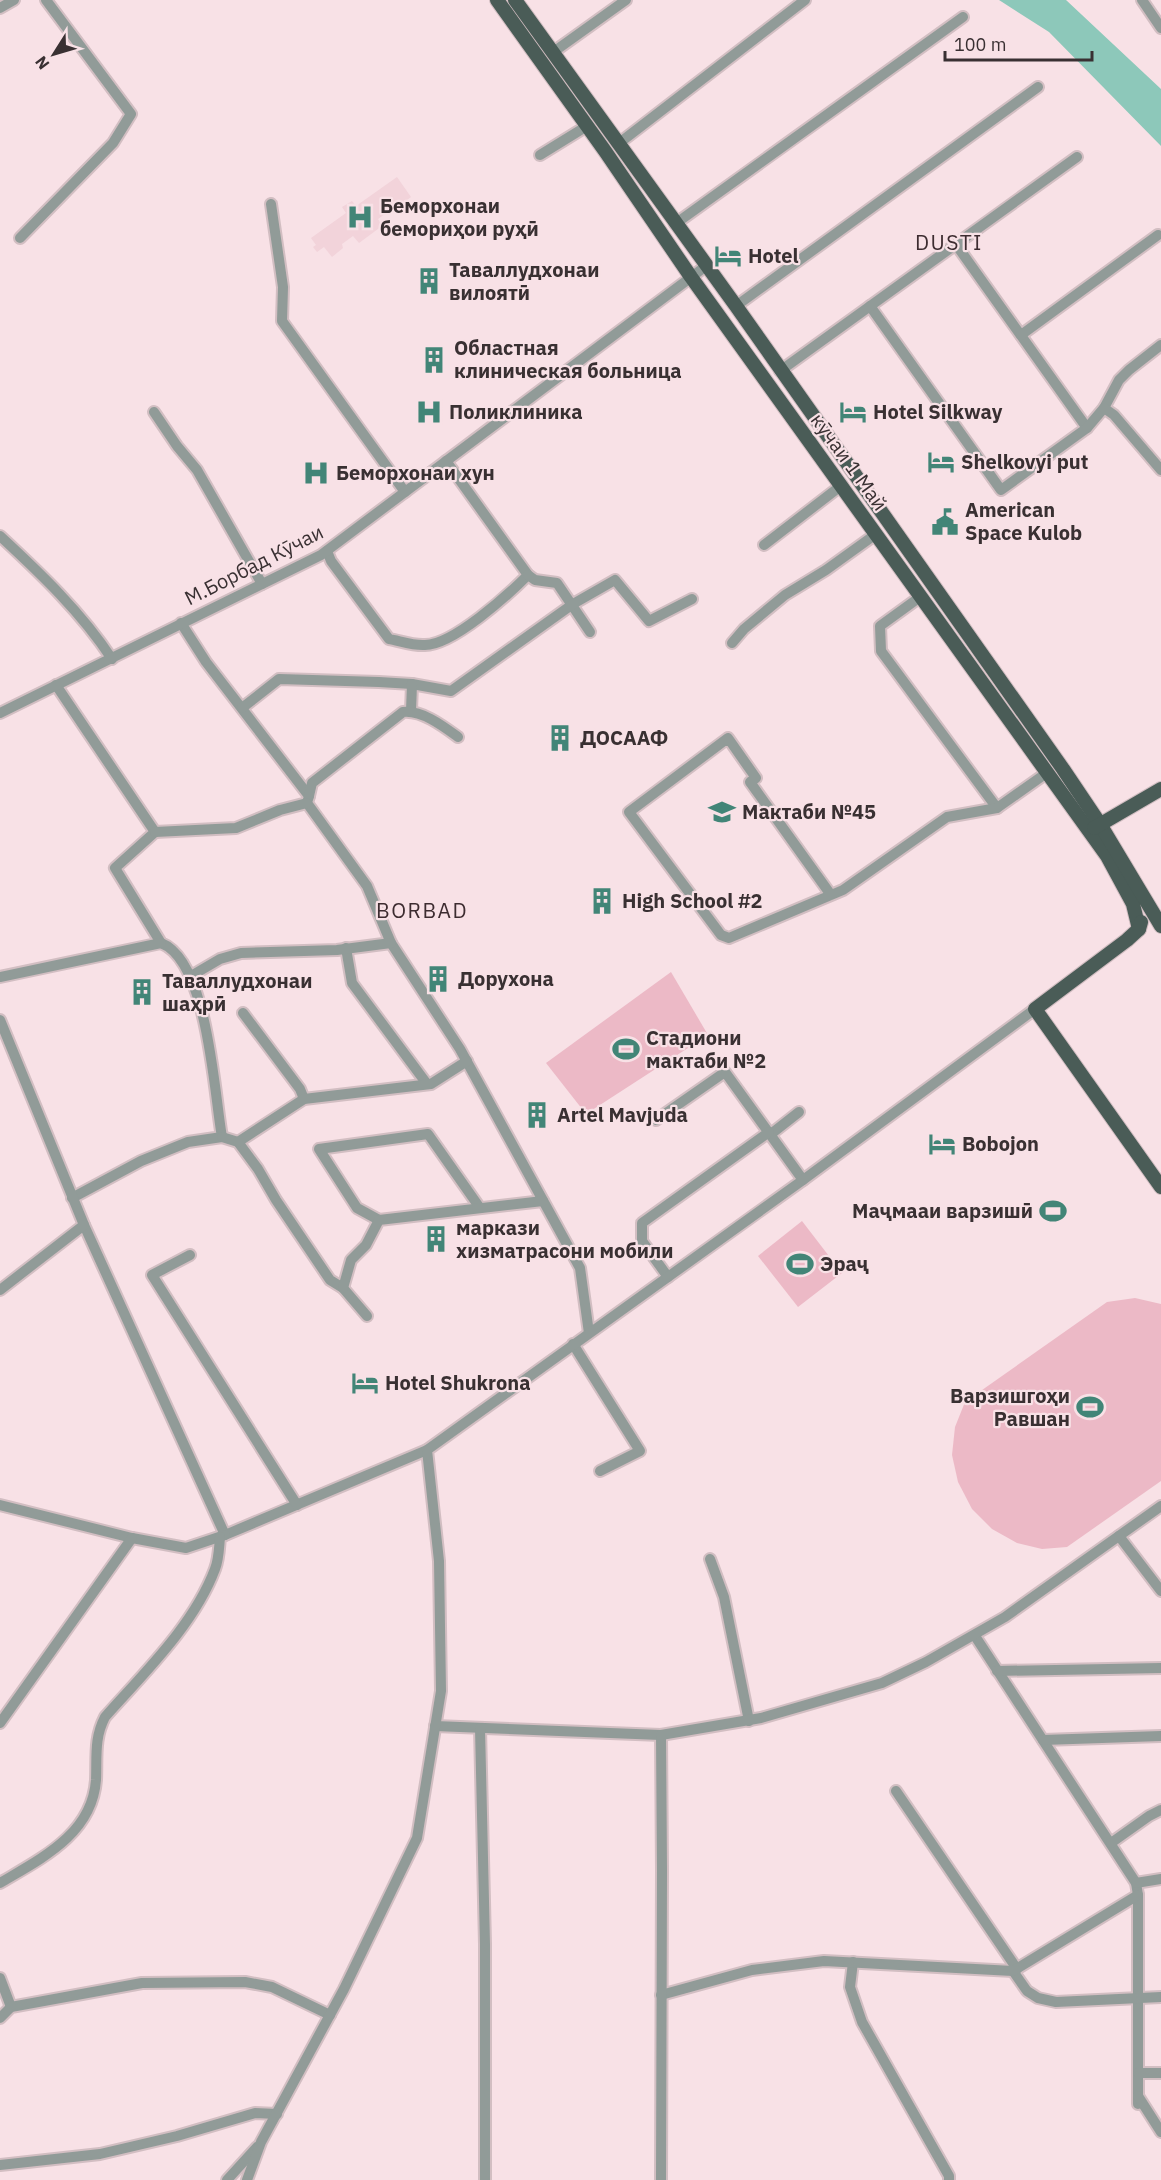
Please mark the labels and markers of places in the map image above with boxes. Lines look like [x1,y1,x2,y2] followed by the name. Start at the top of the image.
[380,192,539,242] place label: Беморхонаи бемориҳои руҳӣ
[345,202,375,232] hospital icon: Беморхонаи бемориҳои руҳӣ
[713,241,743,271] hotel icon: Hotel
[748,242,799,269] place label: Hotel
[449,256,599,306] place label: Таваллудхонаи вилоятӣ
[414,266,444,296] building icon: Таваллудхонаи вилоятӣ
[454,334,682,384] place label: Областная клиническая больница
[419,345,449,375] building icon: Областная клиническая больница
[414,397,444,427] hospital icon: Поликлиника
[838,397,868,427] hotel icon: Hotel Silkway
[449,398,583,425] place label: Поликлиника
[873,398,1003,425] place label: Hotel Silkway
[926,447,956,477] hotel icon: Shelkovyi put
[961,448,1088,475] place label: Shelkovyi put
[301,458,331,488] hospital icon: Беморхонаи хун
[336,459,495,486] place label: Беморхонаи хун
[965,496,1082,546] place label: American Space Kulob
[930,507,960,537] public building icon: American Space Kulob
[545,723,575,753] building icon: ДОСААФ
[580,724,668,751] place label: ДОСААФ
[707,797,737,827] school or university icon: Мактаби №45
[742,798,876,825] place label: Мактаби №45
[587,886,617,916] building icon: High School #2
[622,887,763,914] place label: High School #2
[423,964,453,994] building icon: Дорухона
[458,965,554,992] place label: Дорухона
[162,967,312,1017] place label: Таваллудхонаи шаҳрӣ
[127,977,157,1007] building icon: Таваллудхонаи шаҳрӣ
[646,1024,766,1074] place label: Стадиони мактаби №2
[611,1034,641,1064] sports icon: Стадиони мактаби №2
[522,1100,552,1130] building icon: Artel Mavjuda
[557,1101,688,1128] place label: Artel Mavjuda
[927,1129,957,1159] hotel icon: Bobojon
[962,1130,1039,1157] place label: Bobojon
[1038,1196,1068,1226] sports icon: Маҷмааи варзишӣ
[852,1197,1033,1224] place label: Маҷмааи варзишӣ
[456,1214,673,1264] place label: маркази хизматрасони мобили
[421,1224,451,1254] building icon: маркази хизматрасони мобили
[785,1249,815,1279] sports icon: Эраҷ
[820,1250,869,1277] place label: Эраҷ
[350,1368,380,1398] hotel icon: Hotel Shukrona
[385,1369,531,1396] place label: Hotel Shukrona
[950,1382,1070,1432] place label: Варзишгоҳи Равшан
[1075,1392,1105,1422] sports icon: Варзишгоҳи Равшан

